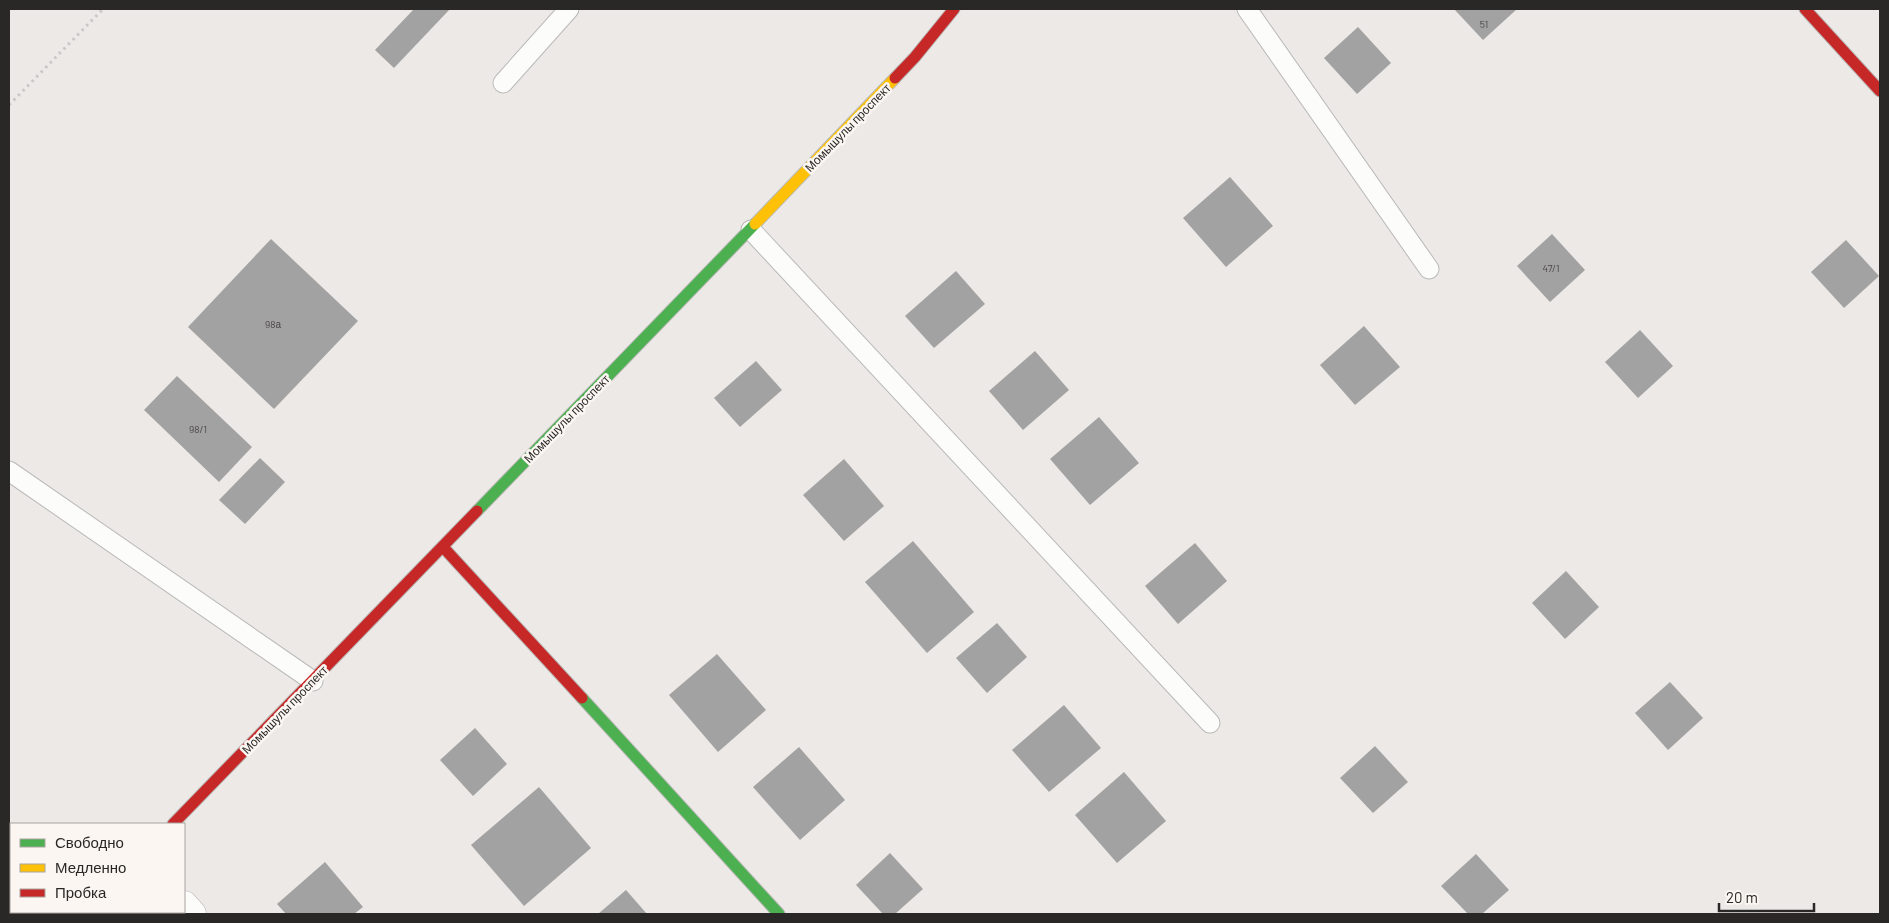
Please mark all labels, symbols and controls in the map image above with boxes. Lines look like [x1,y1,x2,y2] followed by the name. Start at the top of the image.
[1480,18,1488,30] house number: 51
[802,80,894,175] street label: Момышулы проспект
[1543,262,1559,274] house number: 47/1
[265,318,281,330] house number: 98а
[521,371,613,466] street label: Момышулы проспект
[189,423,207,435] house number: 98/1
[239,662,331,757] street label: Момышулы проспект
[10,823,185,913] legend
[55,833,124,851] text: Свободно
[55,858,126,876] text: Медленно
[1719,880,1814,912] scale bar
[55,883,107,901] text: Пробка
[1726,888,1758,906] text: 20 m

